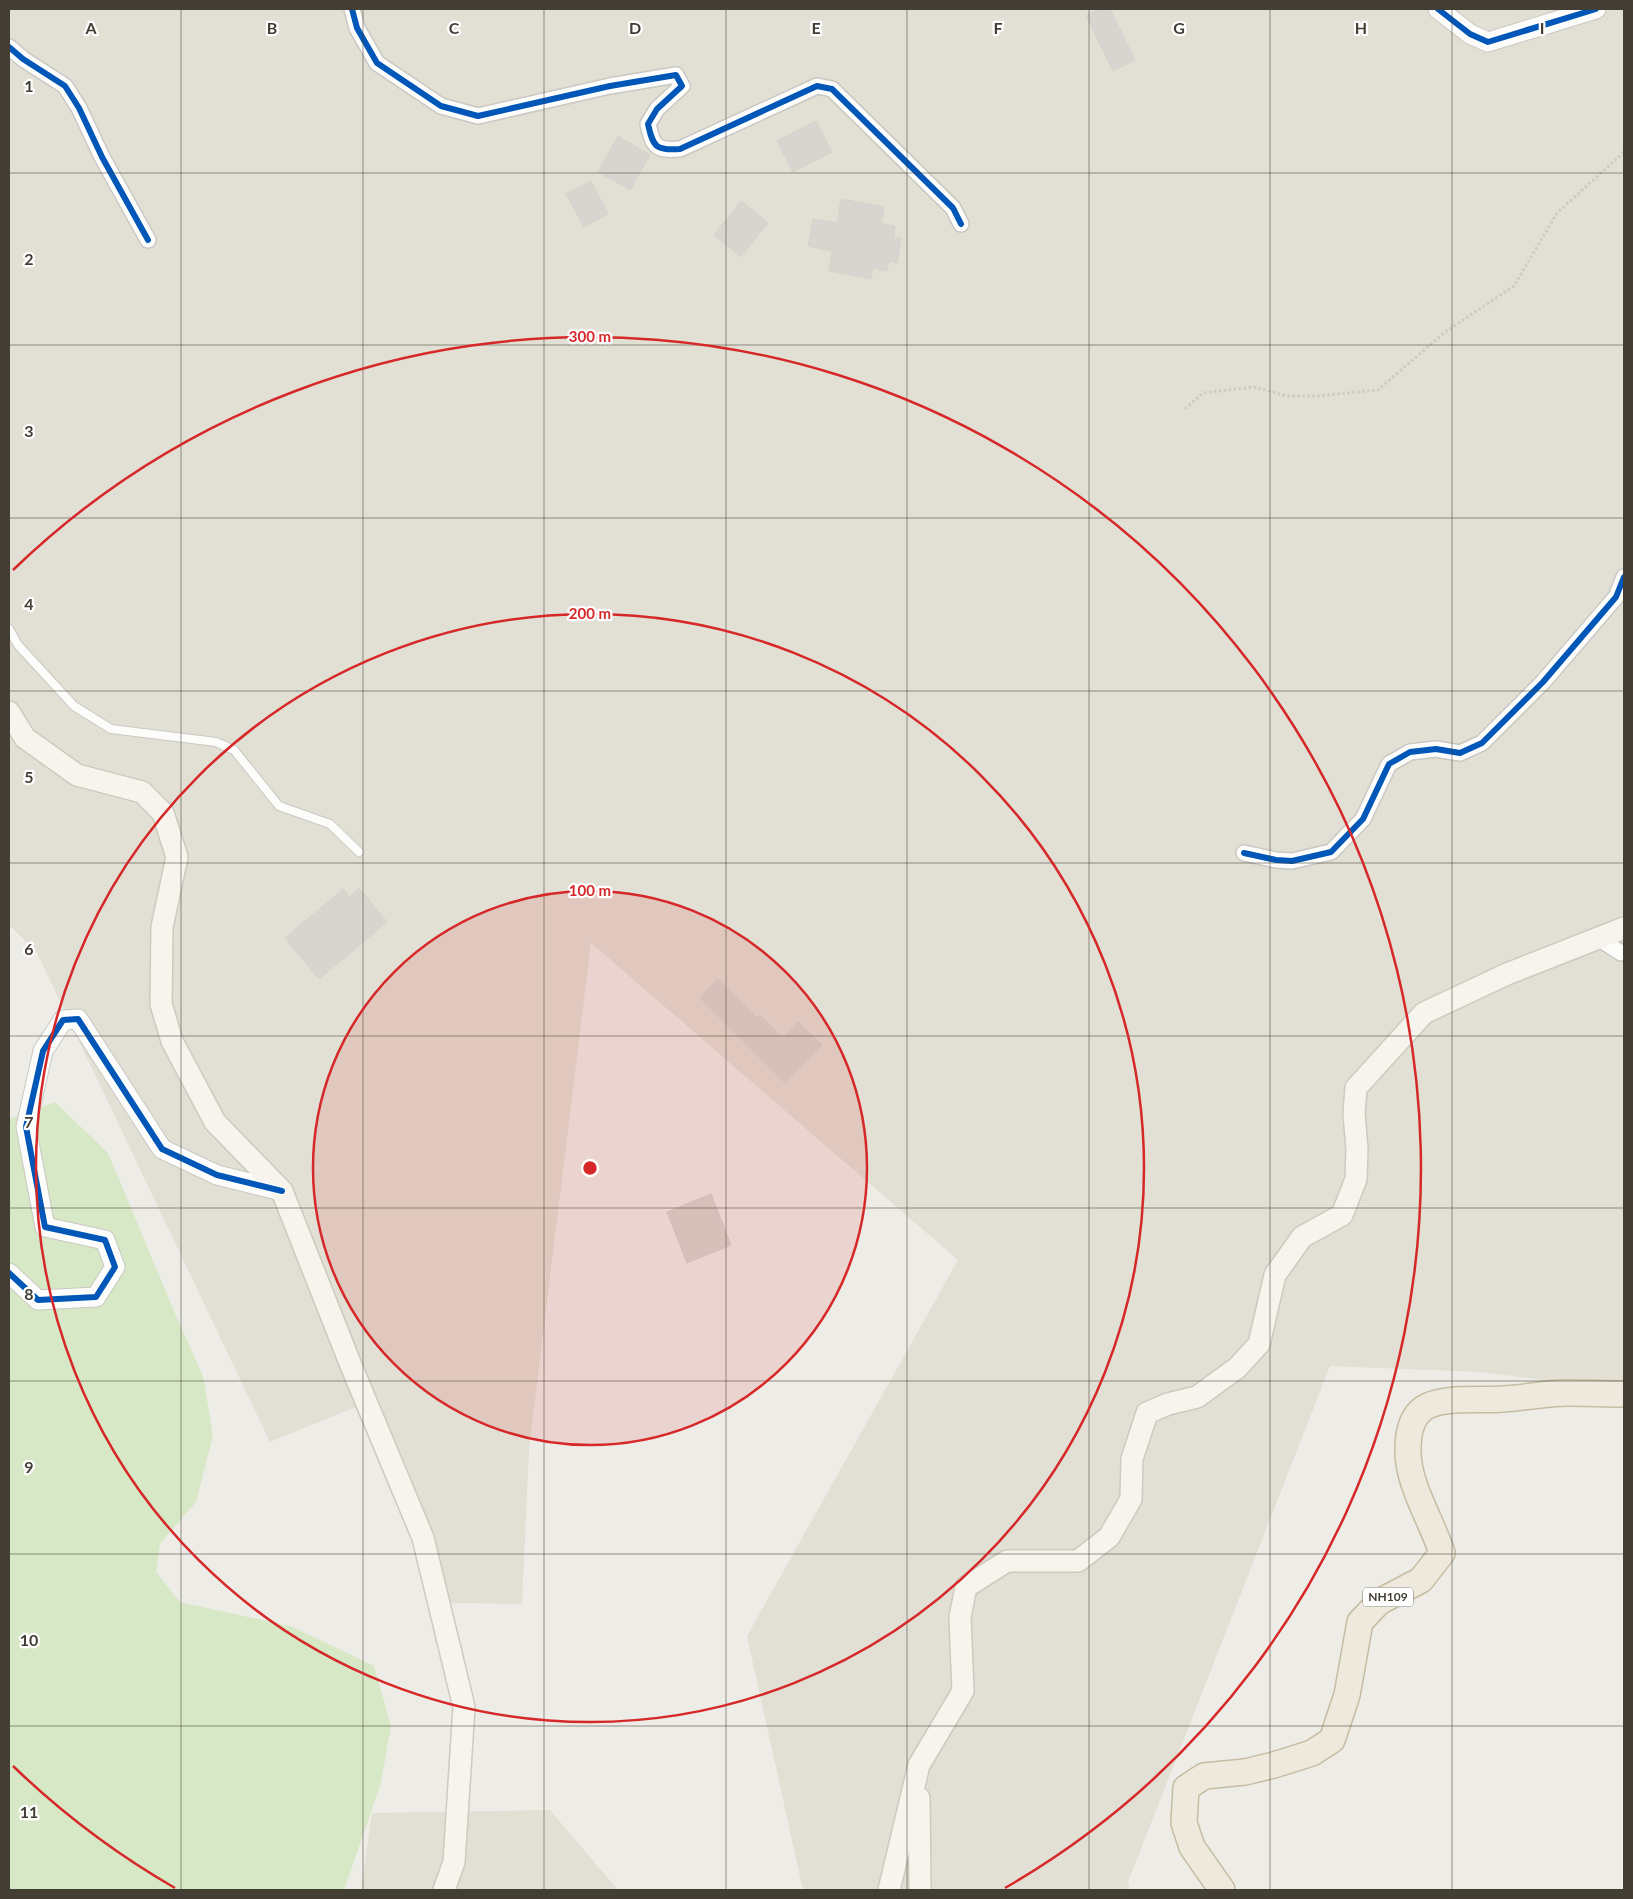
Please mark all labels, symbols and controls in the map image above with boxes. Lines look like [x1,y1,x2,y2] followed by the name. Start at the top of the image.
[84,18,97,37] text: A
[267,18,277,37] text: B
[449,18,460,37] text: C
[629,18,641,37] text: D
[811,18,821,37] text: E
[993,18,1003,37] text: F
[1173,18,1185,37] text: G
[1355,18,1367,37] text: H
[1540,18,1544,37] text: I
[24,76,34,95] text: 1
[24,249,34,268] text: 2
[569,327,611,345] text: 300 m
[24,421,34,440] text: 3
[24,594,34,613] text: 4
[569,604,611,622] text: 200 m
[24,767,34,786] text: 5
[569,881,611,899] text: 100 m
[24,939,34,958] text: 6
[24,1112,34,1131] text: 7
[581,1159,599,1177] centre of rings
[24,1284,34,1303] text: 8
[24,1457,34,1476] text: 9
[1363,1588,1413,1606] road number: NH109
[20,1630,38,1649] text: 10
[20,1802,38,1821] text: 11

